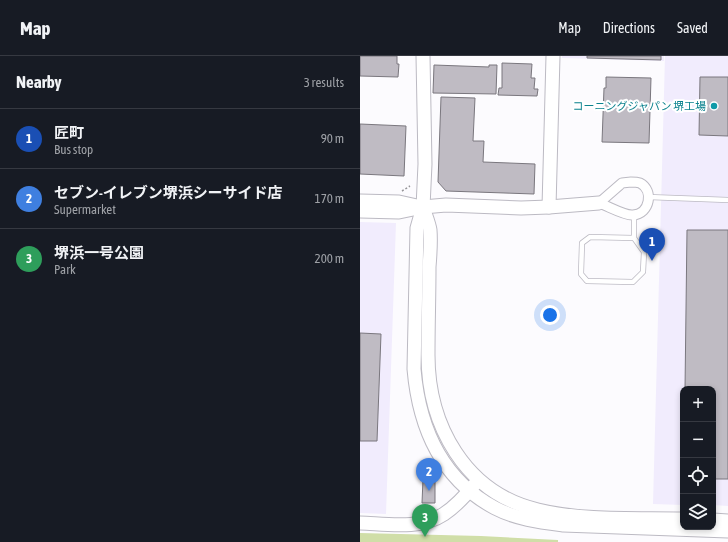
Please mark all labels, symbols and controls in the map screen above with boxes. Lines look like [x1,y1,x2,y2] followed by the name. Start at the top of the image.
[20,17,51,39] text: Map
[558,20,581,36] text: Map
[603,20,655,36] text: Directions
[677,20,708,36] text: Saved
[16,72,62,92] text: Nearby
[304,75,344,90] text: 3 results
[572,100,706,112] place label: コーニングジャパン 堺工場
[709,101,719,111] marker: コーニングジャパン 堺工場
[54,124,84,141] text: 匠町
[26,131,32,146] text: 1
[321,131,344,146] text: 90 m
[54,142,93,157] text: Bus stop
[54,184,282,201] text: セブン-イレブン堺浜シーサイド店
[26,191,32,206] text: 2
[315,191,344,206] text: 170 m
[54,202,116,217] text: Supermarket
[639,228,665,261] pin: 1
[54,244,144,261] text: 堺浜一号公園
[26,251,32,266] text: 3
[315,251,344,266] text: 200 m
[54,262,76,277] text: Park
[540,305,560,325] your location
[680,386,716,530] map controls
[680,386,716,422] button: +
[680,422,716,458] button: −
[416,458,442,491] pin: 2
[680,458,716,494] button: locate
[680,494,716,530] button: layers
[412,504,438,537] pin: 3

